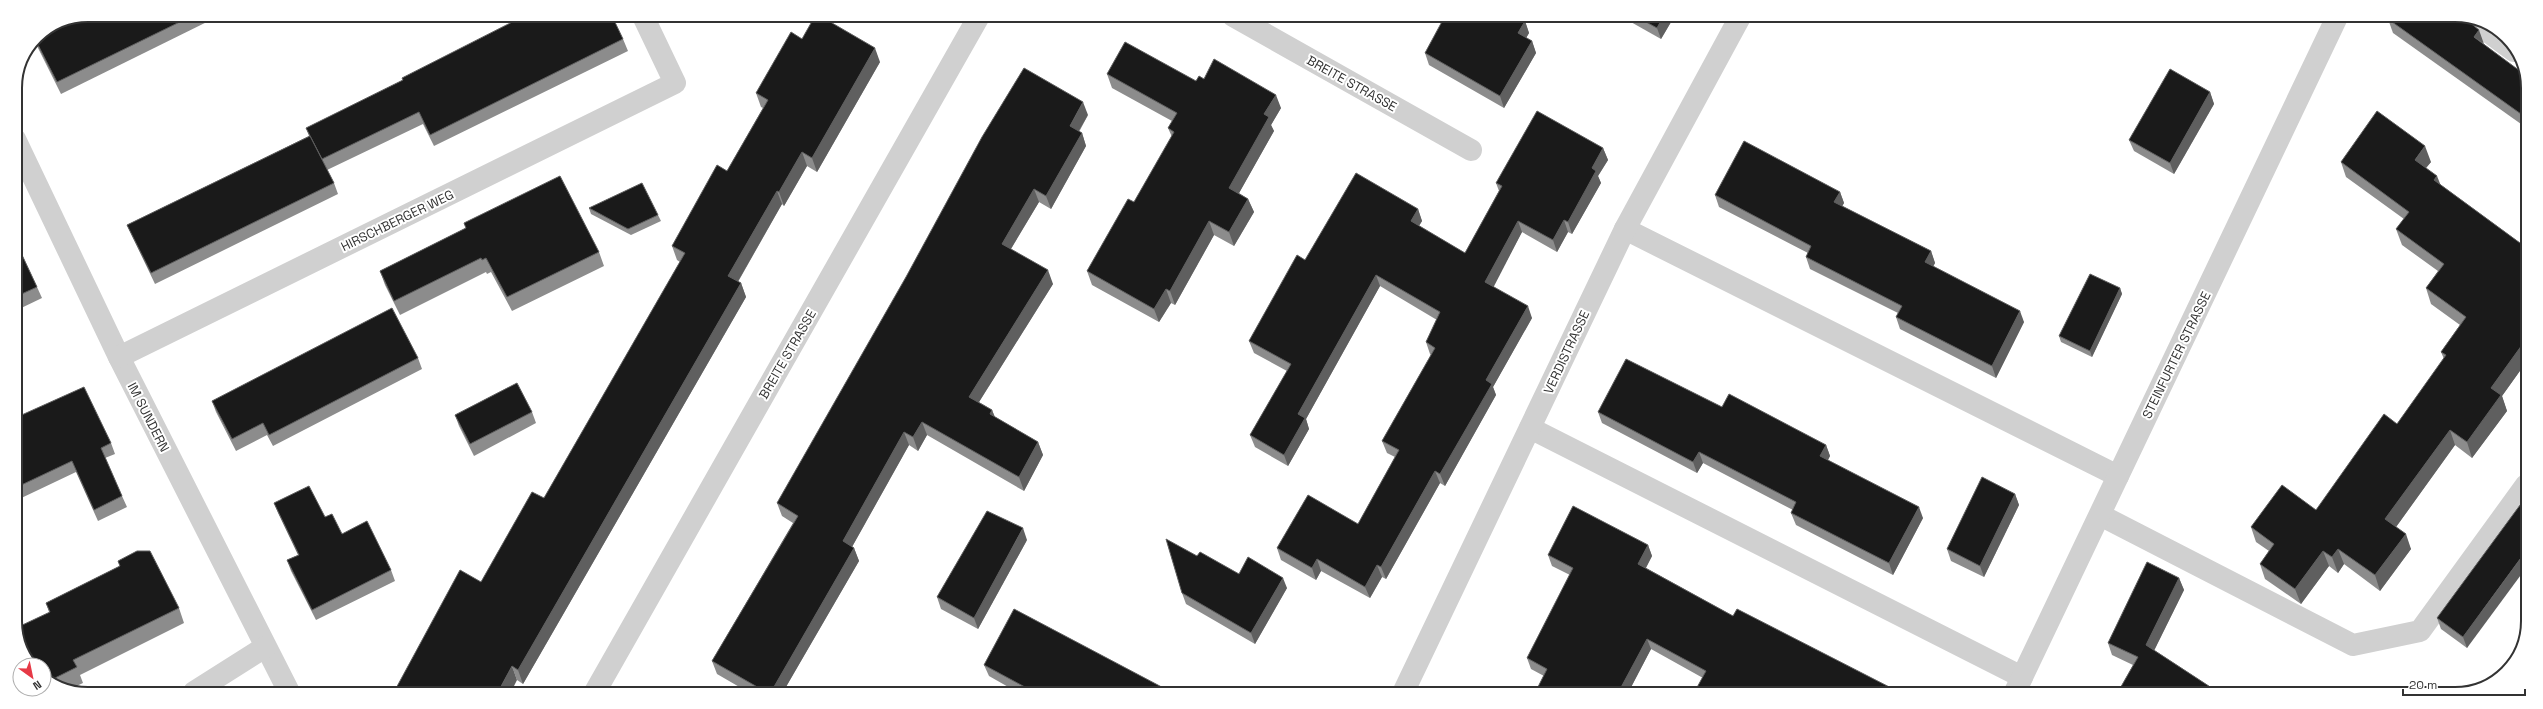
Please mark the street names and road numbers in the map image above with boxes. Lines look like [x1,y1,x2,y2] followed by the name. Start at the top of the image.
[1304,52,1400,115] street label: BREITE STRASSE
[338,186,456,255] street label: HIRSCHBERGER WEG
[2138,289,2215,422] street label: STEINFURTER STRASSE
[755,307,820,402] street label: BREITE STRASSE
[1540,308,1593,397] street label: VERDISTRASSE
[124,380,173,455] street label: IM SUNDERN

